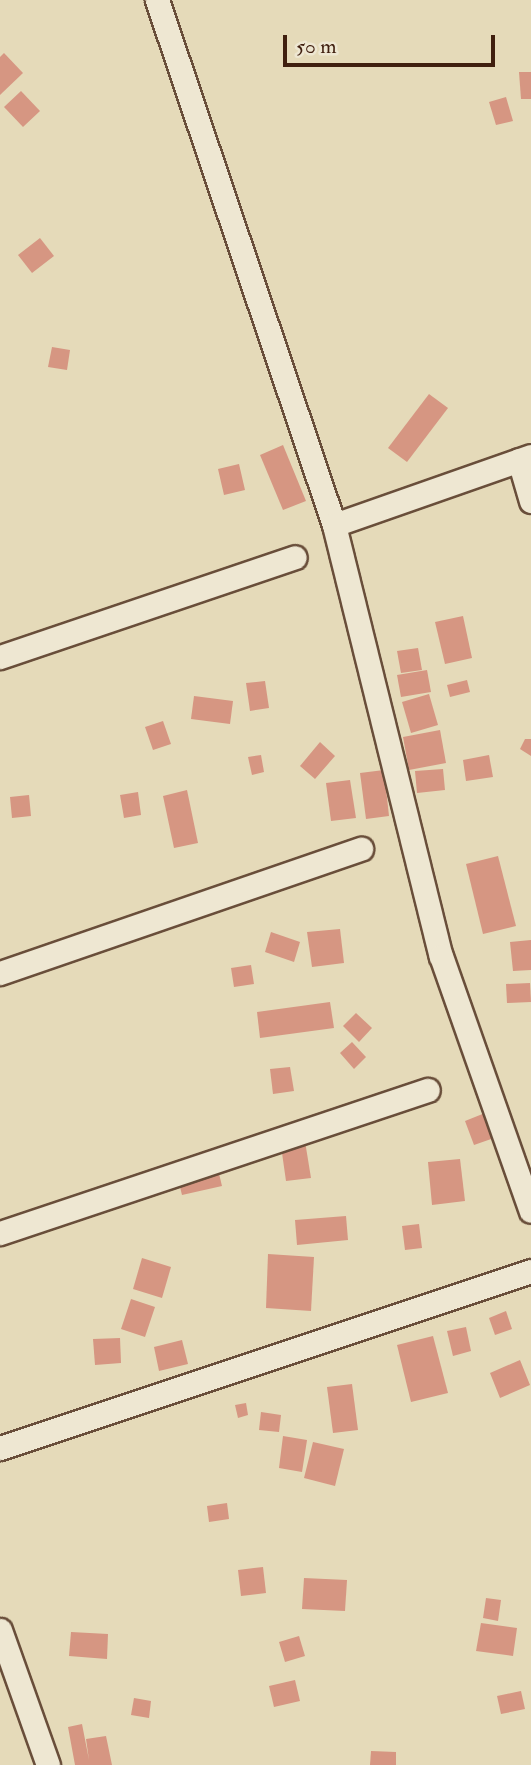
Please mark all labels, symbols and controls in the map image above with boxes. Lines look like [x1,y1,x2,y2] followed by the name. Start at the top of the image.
[286,21,498,65] scale bar
[296,33,337,60] text: 50 m

